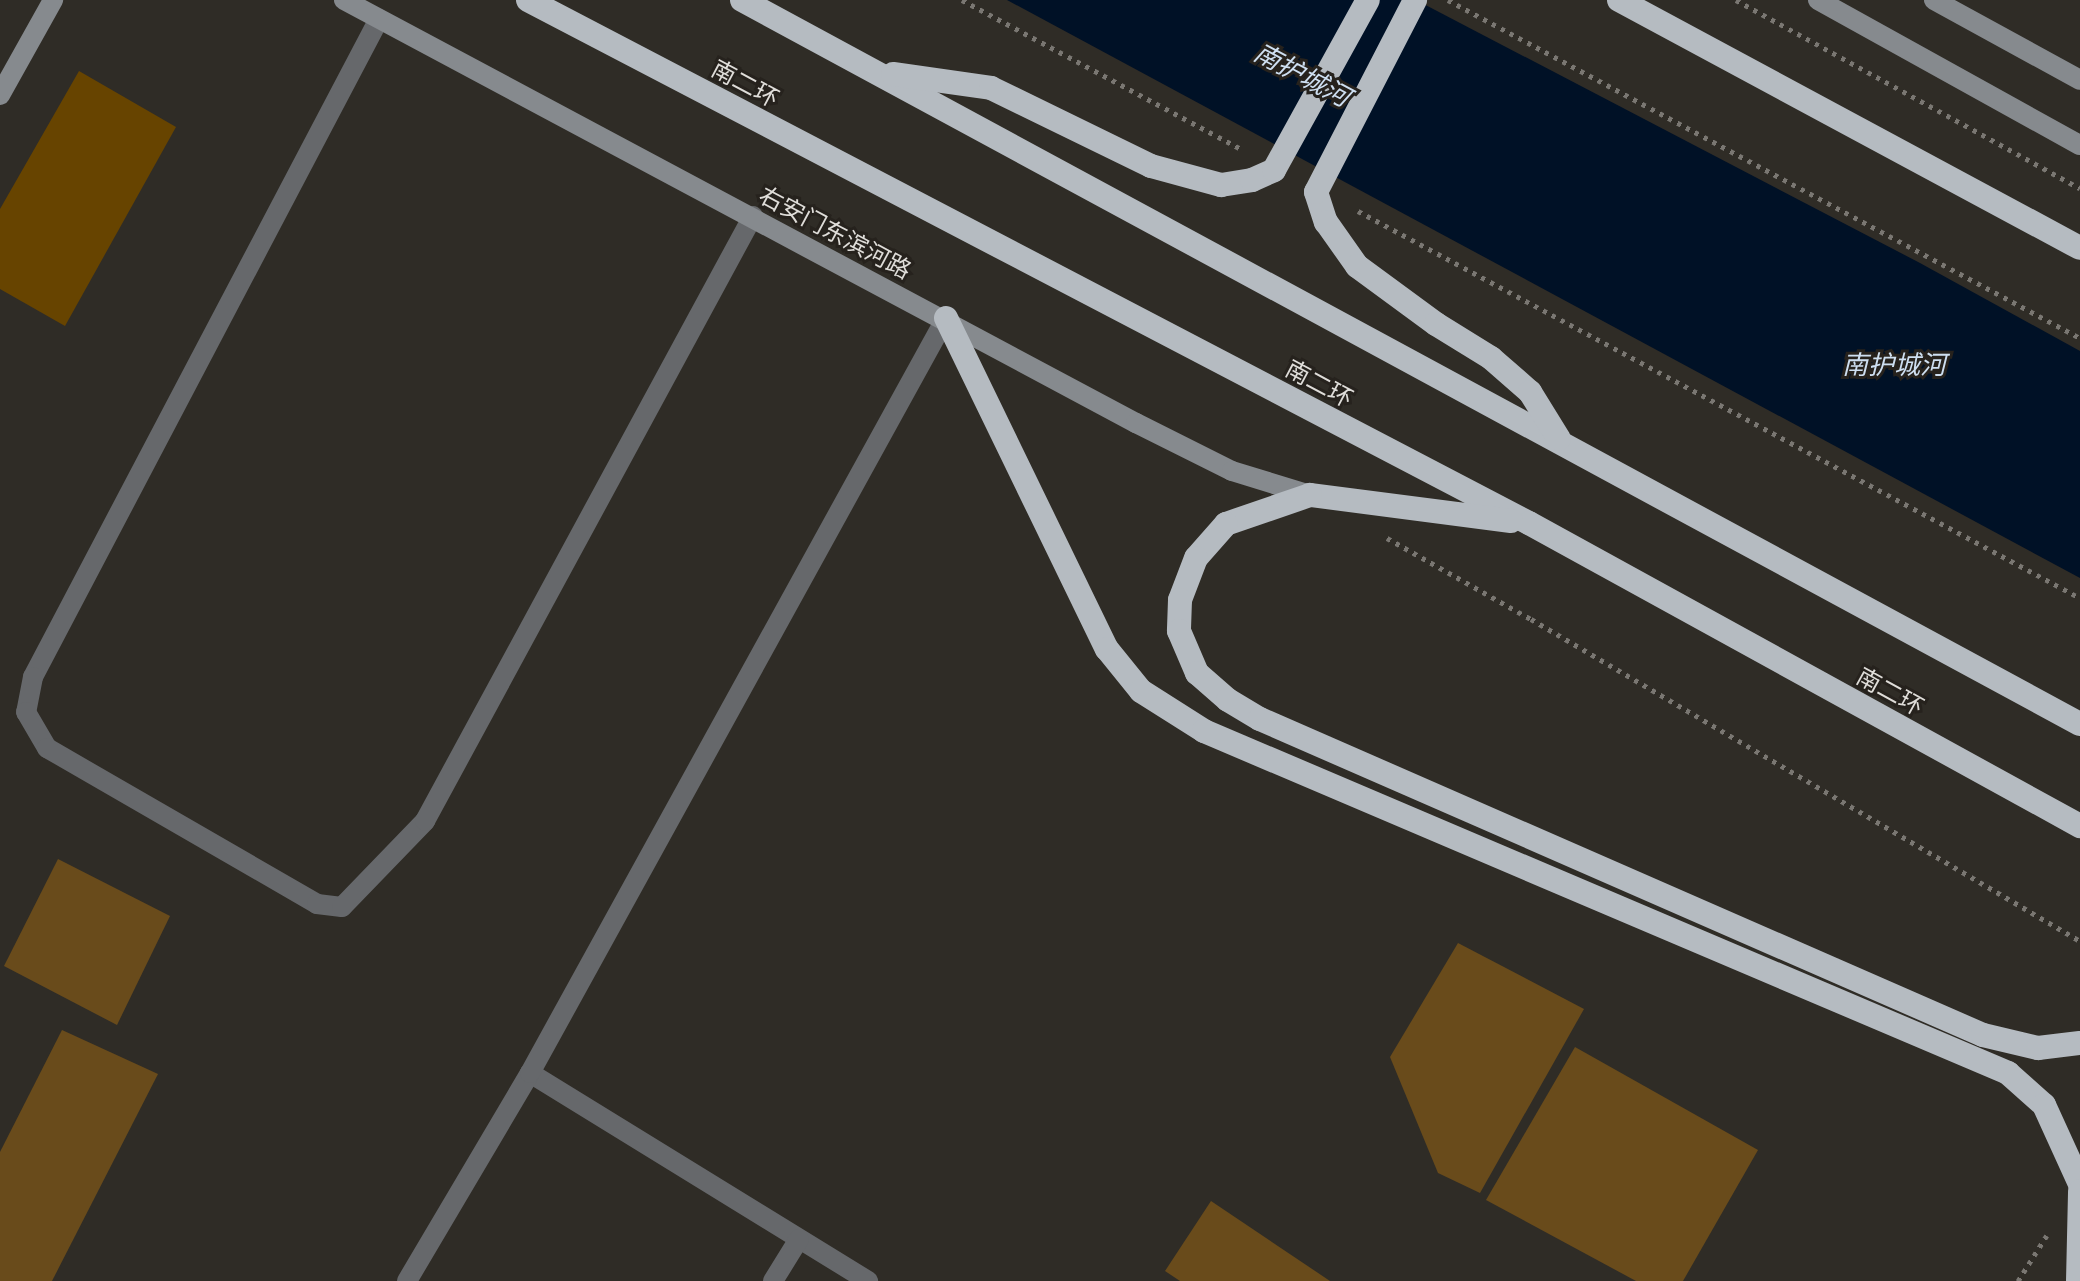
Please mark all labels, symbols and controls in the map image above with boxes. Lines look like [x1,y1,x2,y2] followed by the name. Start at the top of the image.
[1250,35,1356,111] water label: 南护城河
[707,52,785,112] street label: 南二环
[755,179,917,283] street label: 右安门东滨河路
[1842,347,1946,379] water label: 南护城河
[1281,352,1359,412] street label: 南二环
[1853,660,1929,720] street label: 南二环

